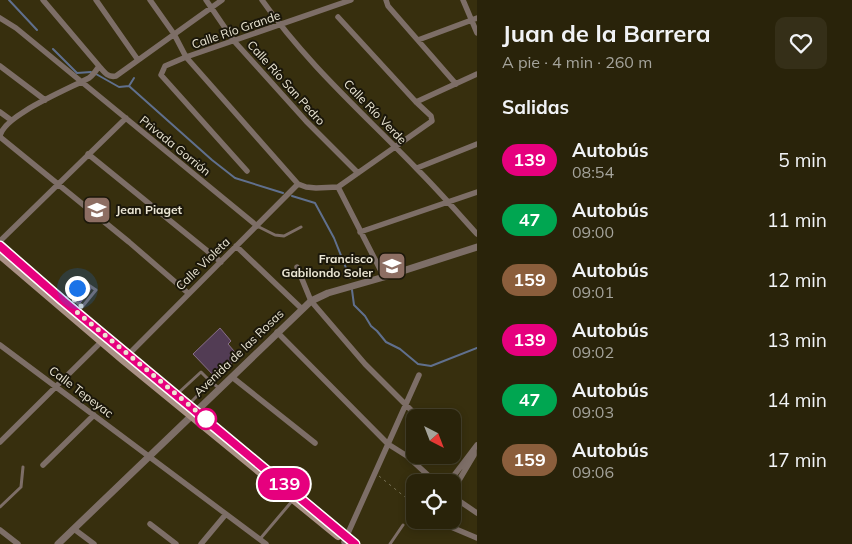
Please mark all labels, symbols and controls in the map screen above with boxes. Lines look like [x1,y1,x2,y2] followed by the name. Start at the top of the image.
[190,7,282,52] street label: Calle Río Grande
[775,17,827,69] button: heart
[502,18,711,48] text: Juan de la Barrera
[244,37,328,128] street label: Calle Río San Pedro
[502,52,652,72] text: A pie · 4 min · 260 m
[341,76,410,147] street label: Calle Río Verde
[502,95,569,119] text: Salidas
[137,112,214,179] street label: Privada Gorrión
[572,138,649,162] text: Autobús
[513,148,546,171] text: 139
[778,148,827,172] text: 5 min
[572,162,614,182] text: 08:54
[82,195,112,225] school or university icon: Jean Piaget
[572,198,649,222] text: Autobús
[116,202,182,217] place label: Jean Piaget
[519,208,540,231] text: 47
[767,208,827,232] text: 11 min
[572,222,614,242] text: 09:00
[172,234,233,293] street label: Calle Violeta
[282,251,373,280] place label: Francisco Gabilondo Soler
[377,251,407,281] school or university icon: Francisco Gabilondo Soler
[572,258,649,282] text: Autobús
[513,268,546,291] text: 159
[767,268,827,292] text: 12 min
[65,276,90,301] your location
[572,282,614,302] text: 09:01
[191,306,287,399] street label: Avenida de las Rosas
[572,318,649,342] text: Autobús
[513,328,546,351] text: 139
[767,328,827,352] text: 13 min
[572,342,614,362] text: 09:02
[46,363,116,421] street label: Calle Tepeyac
[572,378,649,402] text: Autobús
[519,388,540,411] text: 47
[767,388,827,412] text: 14 min
[572,402,614,422] text: 09:03
[195,408,217,430] unlabelled marker
[406,409,461,464] north arrow
[406,409,461,529] map controls
[572,438,649,462] text: Autobús
[513,448,546,471] text: 159
[767,448,827,472] text: 17 min
[572,462,614,482] text: 09:06
[255,468,313,500] line badge: 139
[268,472,300,495] text: 139
[406,474,461,529] button: locate

